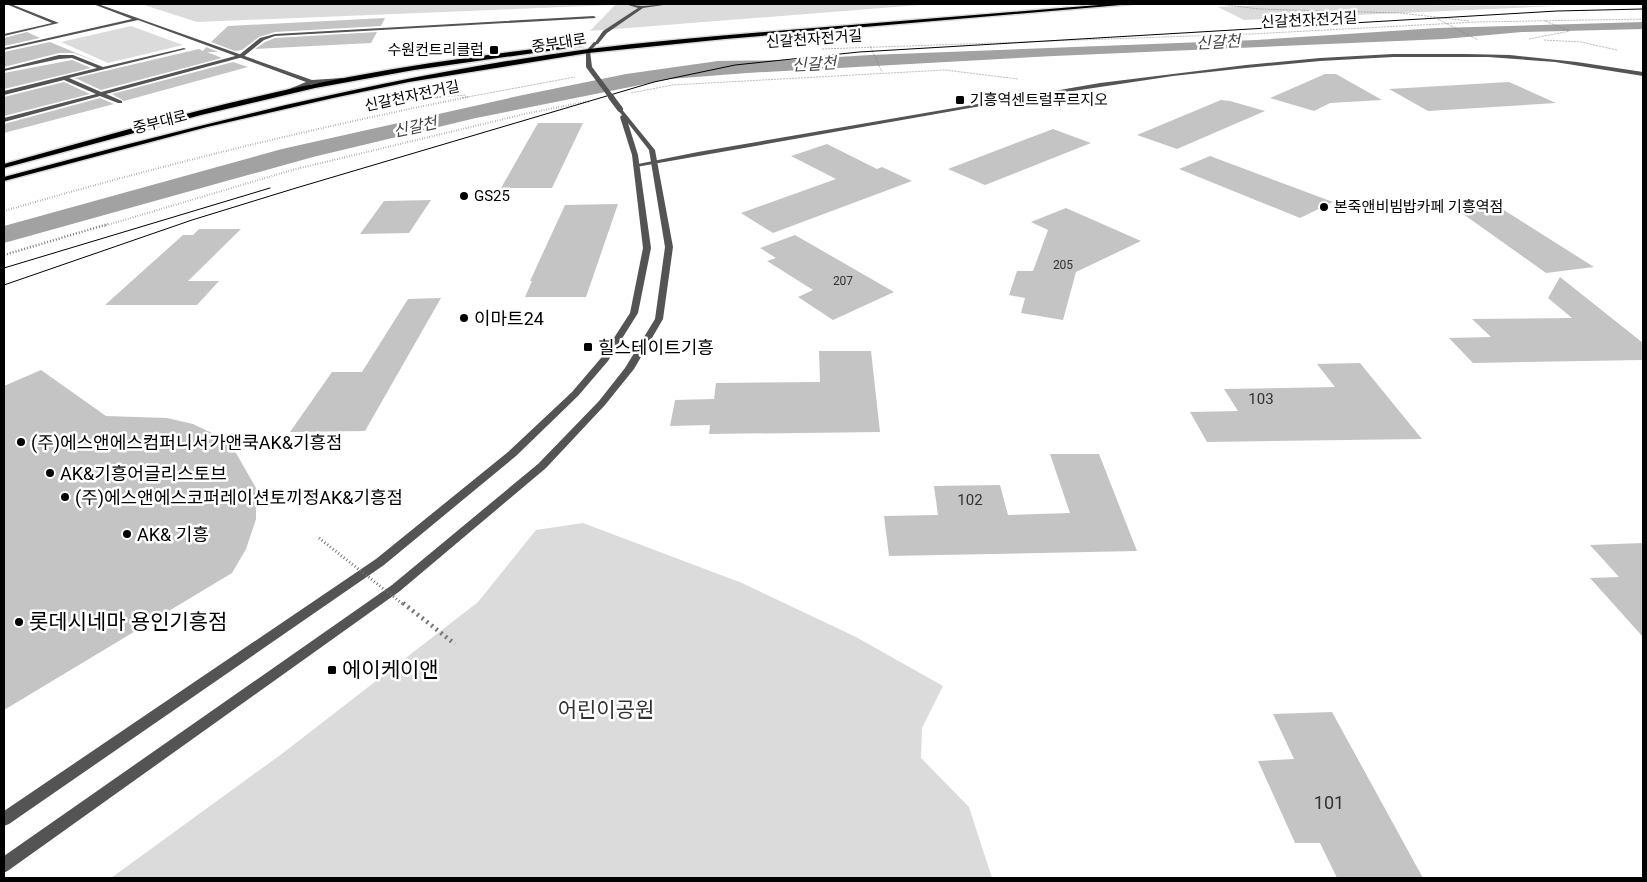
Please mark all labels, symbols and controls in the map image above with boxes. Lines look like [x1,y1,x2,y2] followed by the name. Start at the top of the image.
[1260,8,1358,32] street label: 신갈천자전거길
[765,27,863,51] street label: 신갈천자전거길
[530,30,588,56] street label: 중부대로
[1195,31,1243,53] water label: 신갈천
[387,41,484,59] place label: 수원컨트리클럽
[488,44,500,56] marker: 수원컨트리클럽
[791,53,839,75] water label: 신갈천
[363,77,461,115] street label: 신갈천자전거길
[970,91,1108,109] place label: 기흥역센트럴푸르지오
[954,94,966,106] marker: 기흥역센트럴푸르지오
[131,107,189,137] street label: 중부대로
[391,113,441,141] water label: 신갈천
[474,187,510,205] place label: GS25
[458,190,470,202] marker: GS25
[1334,198,1503,216] place label: 본죽앤비빔밥카페 기흥역점
[1318,201,1330,213] marker: 본죽앤비빔밥카페 기흥역점
[1053,258,1073,272] house number: 205
[833,274,853,288] house number: 207
[474,308,544,329] place label: 이마트24
[458,312,470,324] marker: 이마트24
[598,337,714,358] place label: 힐스테이트기흥
[582,341,594,353] marker: 힐스테이트기흥
[1248,390,1274,408] house number: 103
[31,432,343,454] place label: (주)에스앤에스컴퍼니서가앤쿡AK&기흥점
[15,436,27,448] marker: (주)에스앤에스컴퍼니서가앤쿡AK&기흥점
[60,463,227,484] place label: AK&기흥어글리스토브
[44,467,56,479] marker: AK&기흥어글리스토브
[75,487,403,509] place label: (주)에스앤에스코퍼레이션토끼정AK&기흥점
[59,491,71,503] marker: (주)에스앤에스코퍼레이션토끼정AK&기흥점
[957,491,983,509] house number: 102
[137,524,209,545] place label: AK& 기흥
[121,528,133,540] marker: AK& 기흥
[29,610,227,634] place label: 롯데시네마 용인기흥점
[13,616,25,628] marker: 롯데시네마 용인기흥점
[342,658,439,682] place label: 에이케이앤
[326,664,338,676] marker: 에이케이앤
[558,698,654,722] park label: 어린이공원
[1314,792,1344,813] house number: 101

